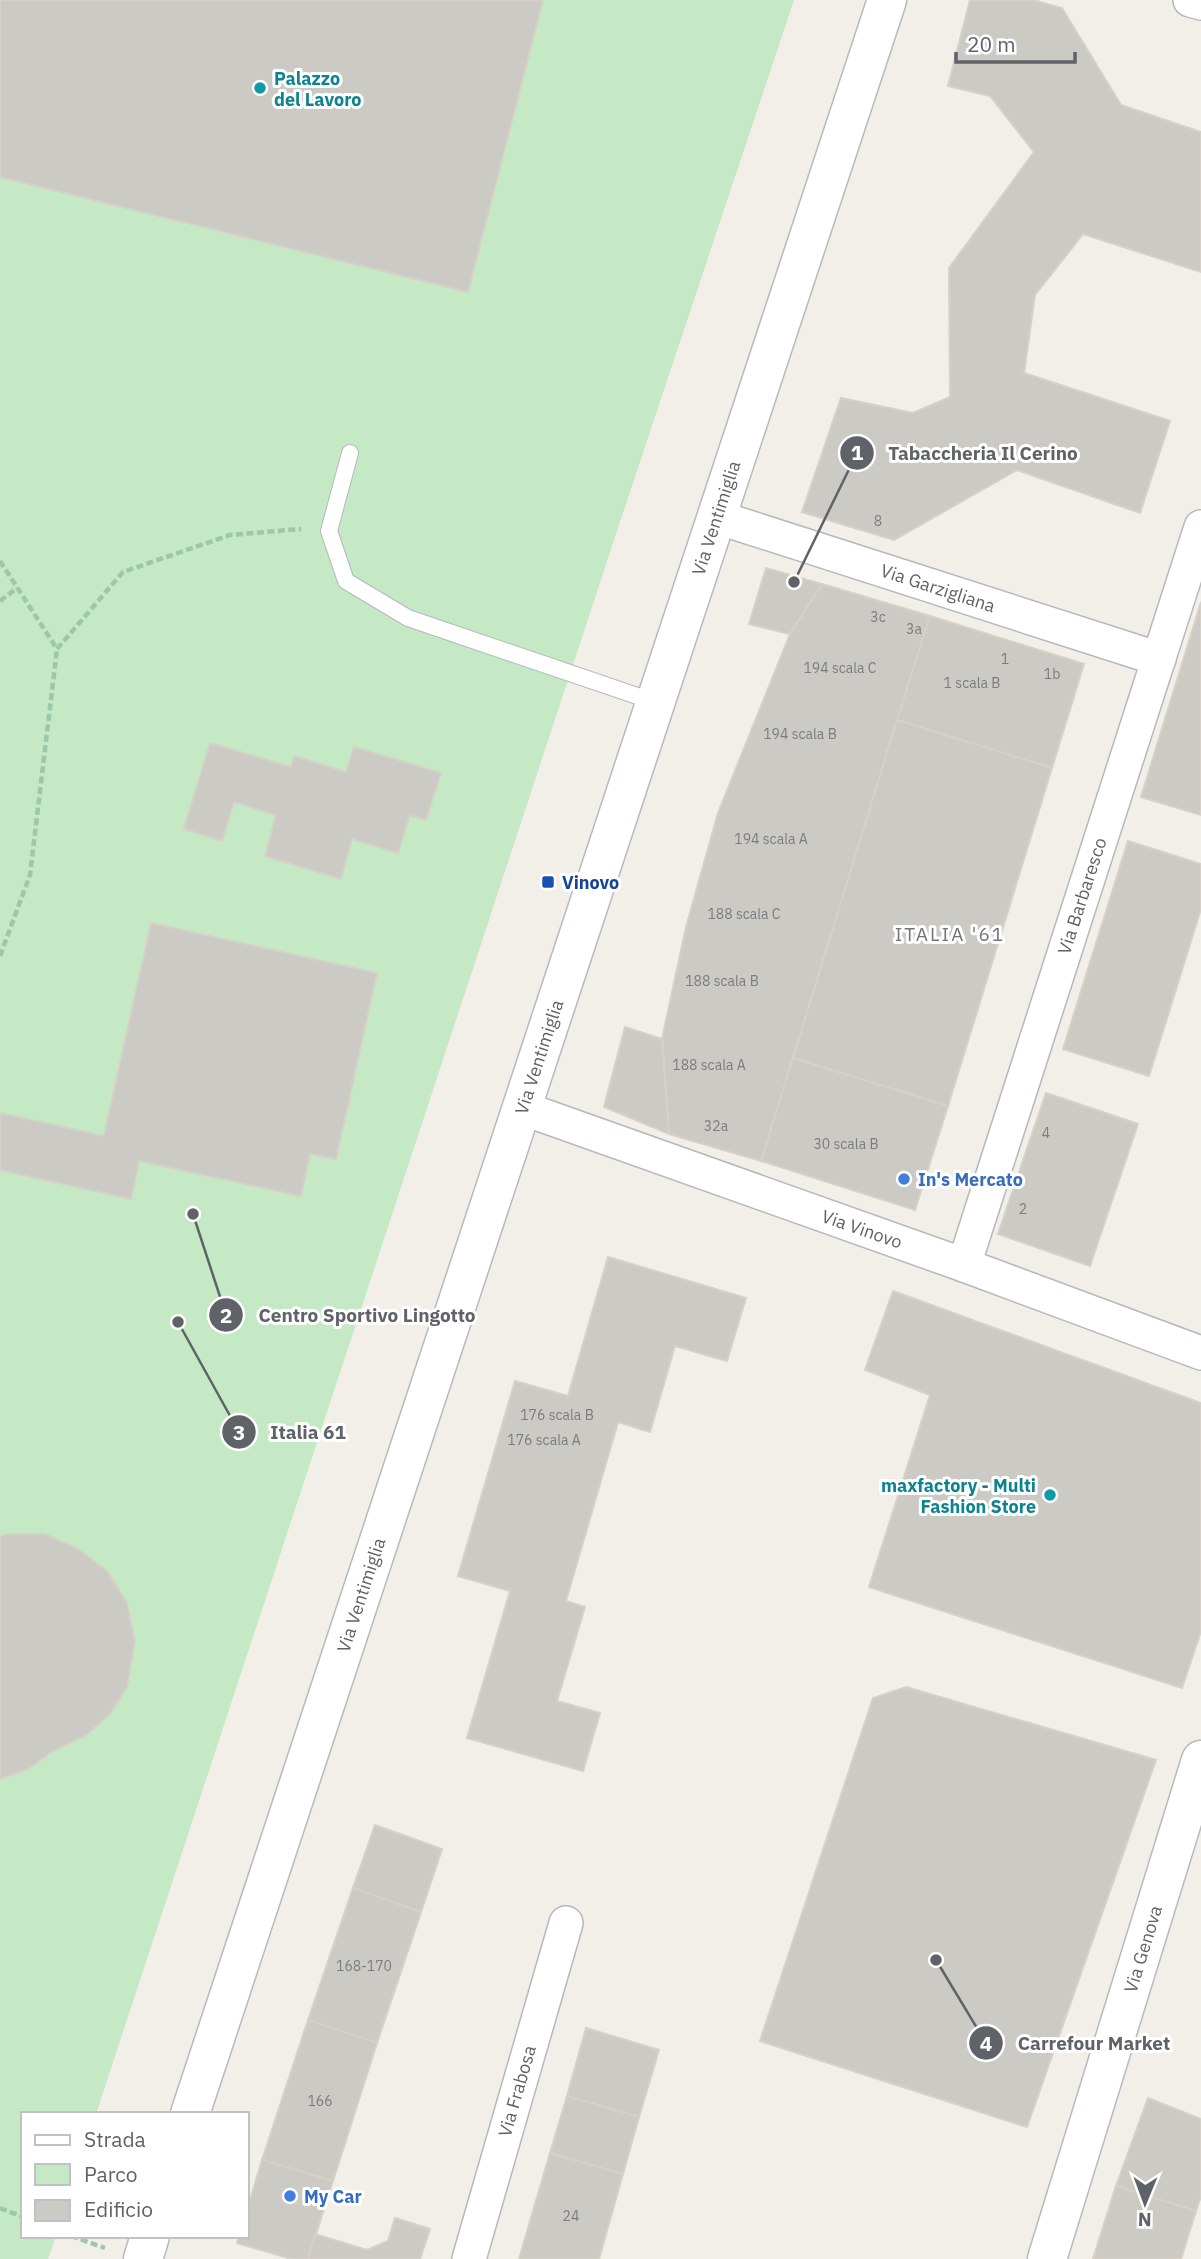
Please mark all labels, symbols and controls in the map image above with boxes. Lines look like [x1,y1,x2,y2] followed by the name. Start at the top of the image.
[956,21,1075,65] scale bar
[967,30,1016,58] text: 20 m
[274,67,361,111] place label: Palazzo del Lavoro
[252,80,268,96] marker: Palazzo del Lavoro
[839,433,1092,473] callout: Tabaccheria Il Cerino
[851,438,864,466] text: 1
[888,441,1078,465] text: Tabaccheria Il Cerino
[687,457,746,578] street label: Via Ventimiglia
[874,512,882,530] house number: 8
[878,559,999,617] street label: Via Garzigliana
[870,608,886,626] house number: 3c
[906,620,922,638] house number: 3a
[1001,650,1009,668] house number: 1
[803,659,877,677] house number: 194 scala C
[1044,665,1060,683] house number: 1b
[944,674,1000,692] house number: 1 scala B
[763,725,837,743] house number: 194 scala B
[734,830,808,848] house number: 194 scala A
[1052,835,1112,957] street label: Via Barbaresco
[562,871,619,894] place label: Vinovo
[540,874,556,890] marker: Vinovo
[707,905,781,923] house number: 188 scala C
[895,922,1005,946] district label: ITALIA '61
[685,972,759,990] house number: 188 scala B
[510,996,569,1117] street label: Via Ventimiglia
[672,1056,746,1074] house number: 188 scala A
[704,1117,729,1135] house number: 32a
[1042,1124,1050,1142] house number: 4
[813,1135,879,1153] house number: 30 scala B
[918,1168,1023,1191] place label: In's Mercato
[896,1171,912,1187] marker: In's Mercato
[1019,1200,1027,1218] house number: 2
[819,1204,905,1254] street label: Via Vinovo
[209,1295,489,1335] callout: Centro Sportivo Lingotto
[220,1301,232,1329] text: 2
[258,1303,476,1327] text: Centro Sportivo Lingotto
[520,1406,594,1424] house number: 176 scala B
[221,1412,360,1452] callout: Italia 61
[233,1418,245,1446] text: 3
[270,1420,346,1444] text: Italia 61
[507,1431,581,1449] house number: 176 scala A
[881,1474,1036,1518] place label: maxfactory - Multi Fashion Store
[1042,1487,1058,1503] marker: maxfactory - Multi Fashion Store
[332,1534,391,1655] street label: Via Ventimiglia
[1119,1902,1167,1995] street label: Via Genova
[336,1957,392,1975] house number: 168-170
[969,2023,1184,2063] callout: Carrefour Market
[980,2029,992,2057] text: 4
[1018,2031,1170,2055] text: Carrefour Market
[493,2042,541,2139] street label: Via Frabosa
[307,2092,333,2110] house number: 166
[21,2112,248,2238] legend
[84,2125,146,2153] text: Strada
[84,2160,138,2188] text: Parco
[1110,2168,1180,2238] north arrow
[304,2185,362,2208] place label: My Car
[282,2188,298,2204] marker: My Car
[84,2195,153,2223] text: Edificio
[563,2207,579,2225] house number: 24
[1138,2208,1152,2232] text: N

